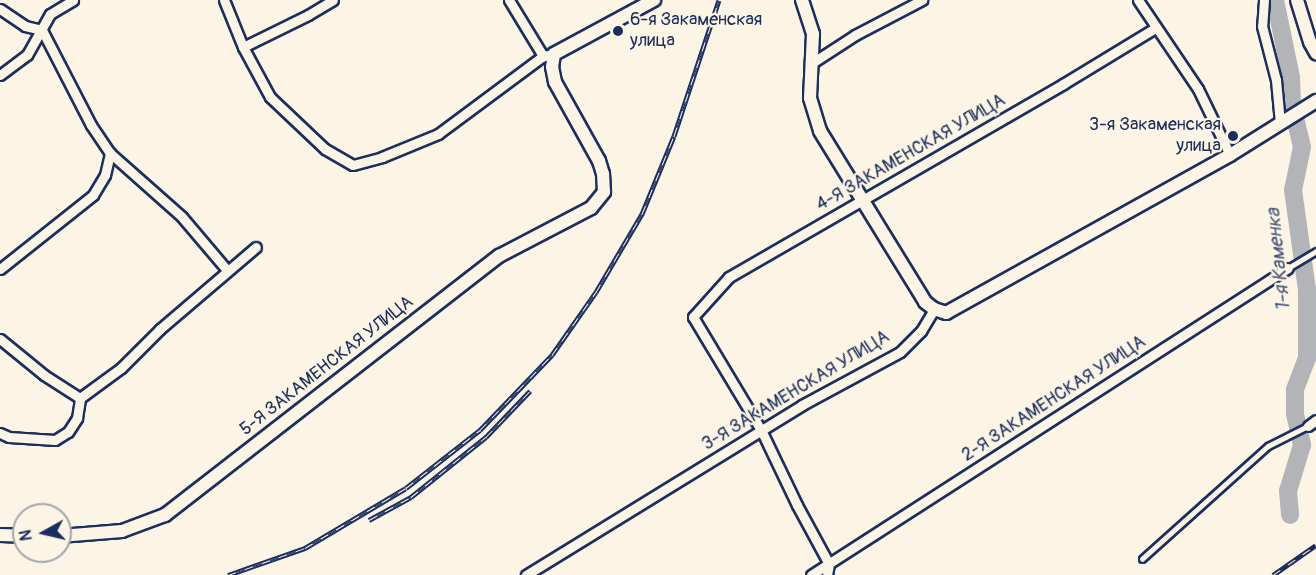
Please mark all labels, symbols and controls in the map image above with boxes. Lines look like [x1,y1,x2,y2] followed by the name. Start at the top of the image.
[630,10,762,52] place label: 6-я Закаменская улица
[611,24,625,38] marker: 6-я Закаменская улица
[813,90,1009,216] street label: 4-Я ЗАКАМЕНСКАЯ УЛИЦА
[1089,115,1221,158] place label: 3-я Закаменская улица
[1226,129,1240,143] marker: 3-я Закаменская улица
[1261,207,1295,313] water label: 1-я Каменка
[236,292,418,440] street label: 5-Я ЗАКАМЕНСКАЯ УЛИЦА
[698,326,894,456] street label: 3-Я ЗАКАМЕНСКАЯ УЛИЦА
[958,331,1150,467] street label: 2-Я ЗАКАМЕНСКАЯ УЛИЦА
[12,503,72,563] north arrow
[16,528,37,542] text: N

